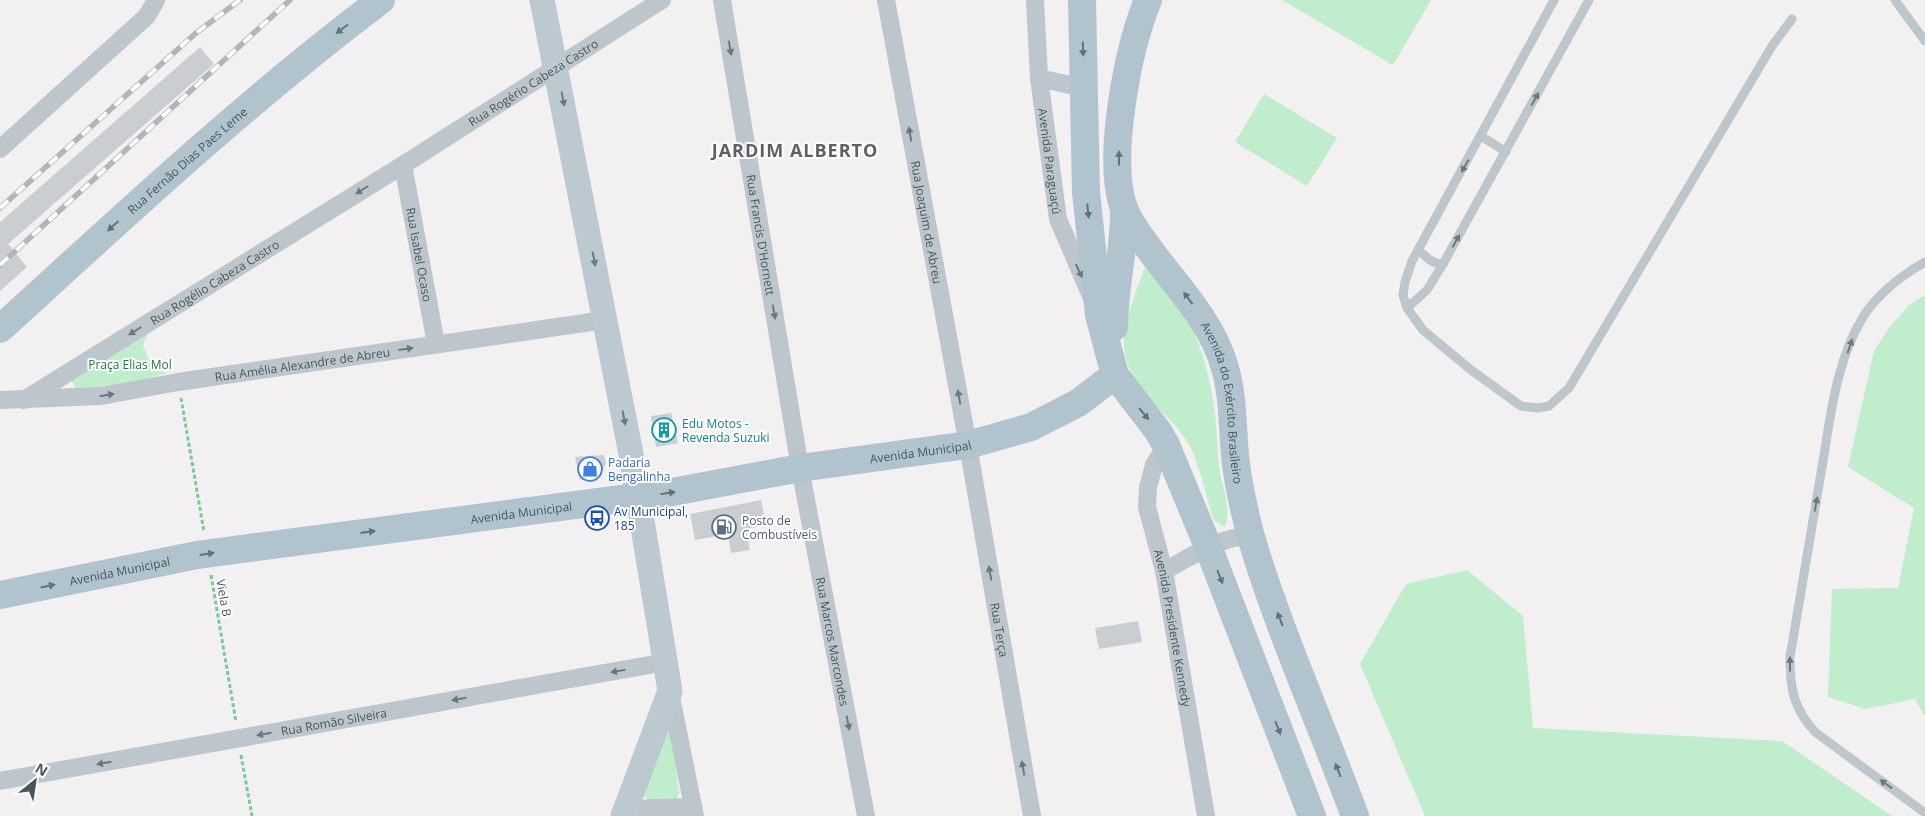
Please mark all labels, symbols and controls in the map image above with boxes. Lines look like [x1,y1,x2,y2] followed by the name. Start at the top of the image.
[336,24,349,35] one-way arrow
[465,35,601,130] street label: Rua Rogério Cabeza Castro
[726,40,734,56] one-way arrow
[1079,41,1087,57] one-way arrow
[559,92,567,108] one-way arrow
[1530,92,1539,106] one-way arrow
[124,103,251,218] street label: Rua Fernão Dias Paes Leme
[1035,107,1066,215] street label: Avenida Paraguaçú
[906,125,914,141] one-way arrow
[710,138,878,162] district label: JARDIM ALBERTO
[1115,150,1123,166] one-way arrow
[907,159,947,285] street label: Rua Joaquim de Abreu
[1460,159,1469,173] one-way arrow
[743,173,780,296] street label: Rua Francis D'Hornett
[355,186,369,195] one-way arrow
[1084,203,1092,219] one-way arrow
[403,206,436,303] street label: Rua Isabel Ocaso
[107,220,119,232] one-way arrow
[1451,234,1460,248] one-way arrow
[147,235,282,328] street label: Rua Rogélio Cabeza Castro
[590,251,598,267] one-way arrow
[1075,264,1083,278] one-way arrow
[1183,291,1193,305] one-way arrow
[771,304,779,320] one-way arrow
[1197,318,1247,485] street label: Avenida do Exército Brasileiro
[128,327,141,336] one-way arrow
[1847,338,1854,353] one-way arrow
[214,343,391,385] street label: Rua Amélia Alexandre de Abreu
[399,344,415,352] one-way arrow
[88,356,172,373] park label: Praça Elias Mol
[954,388,962,404] one-way arrow
[100,391,116,399] one-way arrow
[1139,407,1150,420] one-way arrow
[620,411,628,426] one-way arrow
[682,415,770,446] place label: Edu Motos - Revenda Suzuki
[651,417,677,443] building icon: Edu Motos - Revenda Suzuki
[869,436,973,467] street label: Avenida Municipal
[608,454,670,485] place label: Padaria Bengalinha
[577,456,603,482] shop icon: Padaria Bengalinha
[660,489,676,497] one-way arrow
[1812,496,1820,512] one-way arrow
[469,497,573,527] street label: Avenida Municipal
[614,503,688,534] place label: Av Municipal, 185
[584,505,610,531] bus stop icon: Av Municipal, 185
[742,512,817,543] place label: Posto de Combustíveis
[711,514,737,540] fuel station icon: Posto de Combustíveis
[360,528,376,536] one-way arrow
[1150,547,1196,709] street label: Avenida Presidente Kennedy
[199,549,215,557] one-way arrow
[68,552,171,589] street label: Avenida Municipal
[985,565,993,581] one-way arrow
[1217,569,1224,584] one-way arrow
[812,575,854,708] street label: Rua Marcos Marcondes
[212,578,236,618] street label: Viela B
[40,581,56,589] one-way arrow
[987,601,1013,658] street label: Rua Terça
[1276,611,1283,626] one-way arrow
[1786,656,1794,672] one-way arrow
[610,667,626,675] one-way arrow
[451,695,466,703] one-way arrow
[279,704,388,739] street label: Rua Romão Silveira
[844,715,852,730] one-way arrow
[1275,721,1282,736] one-way arrow
[256,730,272,738] one-way arrow
[10,756,60,806] north arrow
[32,758,51,780] text: N
[96,759,112,767] one-way arrow
[1019,760,1027,776] one-way arrow
[1334,763,1341,778] one-way arrow
[1879,779,1893,789] one-way arrow

